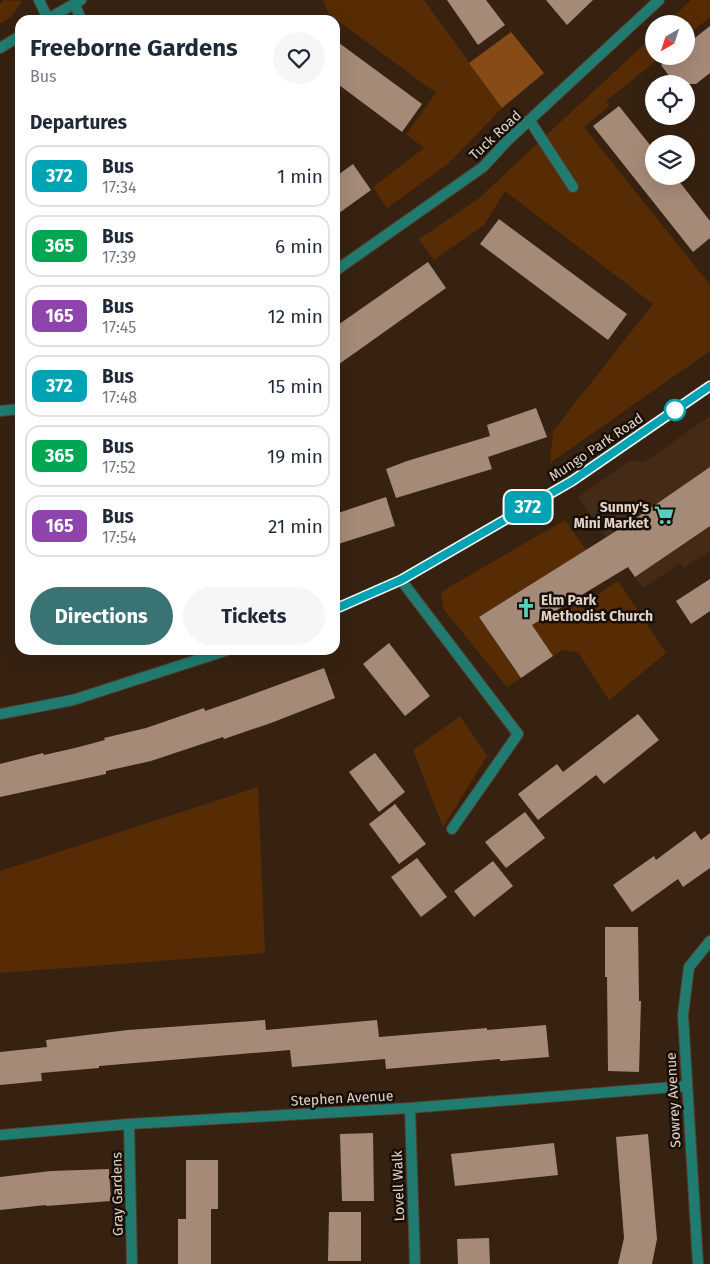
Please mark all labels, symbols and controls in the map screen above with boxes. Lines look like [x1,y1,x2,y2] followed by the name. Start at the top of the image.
[645,15,695,65] north arrow
[645,15,695,185] map controls
[273,32,325,84] button: heart
[30,34,238,62] text: Freeborne Gardens
[30,67,57,86] text: Bus
[645,75,695,125] button: locate
[466,107,525,164] street label: Tuck Road
[30,111,127,134] text: Departures
[645,135,695,185] button: layers
[102,155,134,178] text: Bus
[46,165,73,187] text: 372
[277,165,323,188] text: 1 min
[102,178,136,197] text: 17:34
[102,225,134,248] text: Bus
[45,235,74,257] text: 365
[275,235,323,258] text: 6 min
[102,248,136,267] text: 17:39
[102,295,134,318] text: Bus
[45,305,74,327] text: 165
[268,305,323,328] text: 12 min
[102,318,136,337] text: 17:45
[102,365,134,388] text: Bus
[46,375,73,397] text: 372
[267,375,323,398] text: 15 min
[102,388,137,407] text: 17:48
[664,399,686,421] unlabelled marker
[546,410,647,485] street label: Mungo Park Road
[102,435,134,458] text: Bus
[45,445,74,467] text: 365
[267,445,323,468] text: 19 min
[102,458,136,477] text: 17:52
[499,491,557,523] line badge: 372
[515,496,541,518] text: 372
[574,499,650,532] place label: Sunny's Mini Market
[653,504,675,526] supermarket icon: Sunny's Mini Market
[102,505,134,528] text: Bus
[45,515,74,537] text: 165
[268,515,323,538] text: 21 min
[102,528,136,547] text: 17:54
[30,587,173,645] button: Directions
[183,587,325,645] button: Tickets
[541,592,653,625] place label: Elm Park Methodist Church
[515,597,537,619] church icon: Elm Park Methodist Church
[663,1052,684,1148] street label: Sowrey Avenue
[290,1087,394,1110] street label: Stephen Avenue
[389,1149,408,1222] street label: Lovell Walk
[108,1151,127,1236] street label: Gray Gardens

